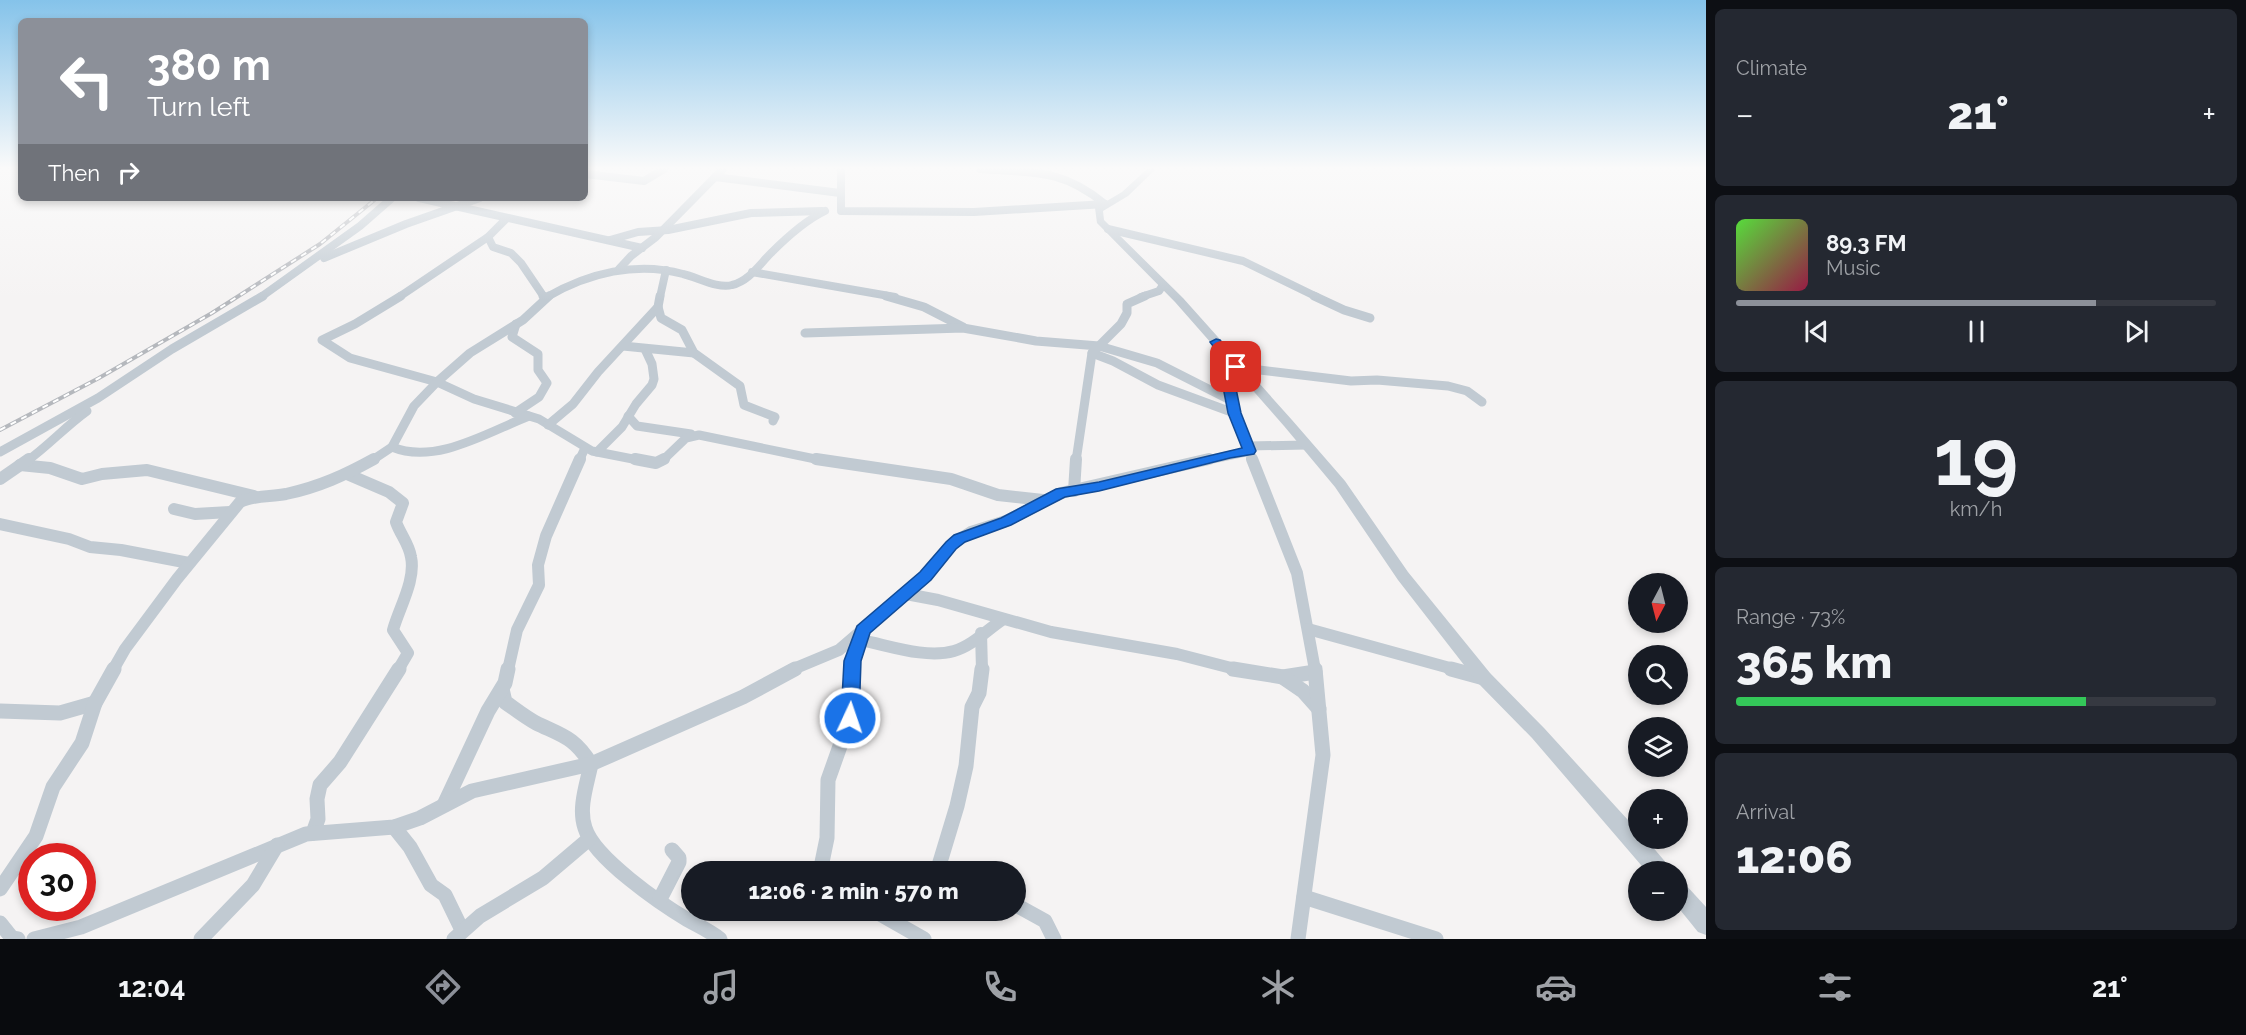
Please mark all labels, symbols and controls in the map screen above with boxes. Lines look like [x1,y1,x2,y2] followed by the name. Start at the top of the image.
[147,41,271,90] text: 380 m
[48,42,126,120] icon: left
[1736,56,1807,80] text: Climate
[1947,87,2009,140] text: 21°
[147,91,250,122] text: Turn left
[1736,95,1754,134] text: −
[2202,95,2216,134] text: +
[112,156,145,189] icon: right
[48,160,100,186] text: Then
[1826,230,1906,256] text: 89.3 FM
[1826,256,1880,280] text: Music
[1800,315,1833,348] icon: previous
[1960,315,1993,348] icon: pause
[2120,315,2153,348] icon: next
[1210,341,1261,392] pin
[1219,350,1252,383] icon: arrive
[1934,412,2018,503] text: 19
[1950,497,2002,521] text: km/h
[1628,573,1688,633] north arrow
[1628,573,1688,921] map controls
[1736,605,1845,629] text: Range · 73%
[1736,636,1892,689] text: 365 km
[1628,645,1688,705] button: search
[818,686,882,750] position arrow
[1628,717,1688,777] button: layers
[1628,789,1688,849] button: +
[1736,800,1795,824] text: Arrival
[1736,831,1853,884] text: 12:06
[18,843,96,921] speed limit sign: 30
[1628,861,1688,921] button: −
[748,878,959,904] text: 12:06 · 2 min · 570 m
[422,966,464,1008] icon: directions
[700,966,742,1008] icon: music
[979,966,1021,1008] icon: phone
[1257,966,1299,1008] icon: climate
[1535,966,1577,1008] icon: car
[1814,966,1856,1008] icon: filters
[118,972,185,1003] text: 12:04
[2092,972,2128,1003] text: 21°

